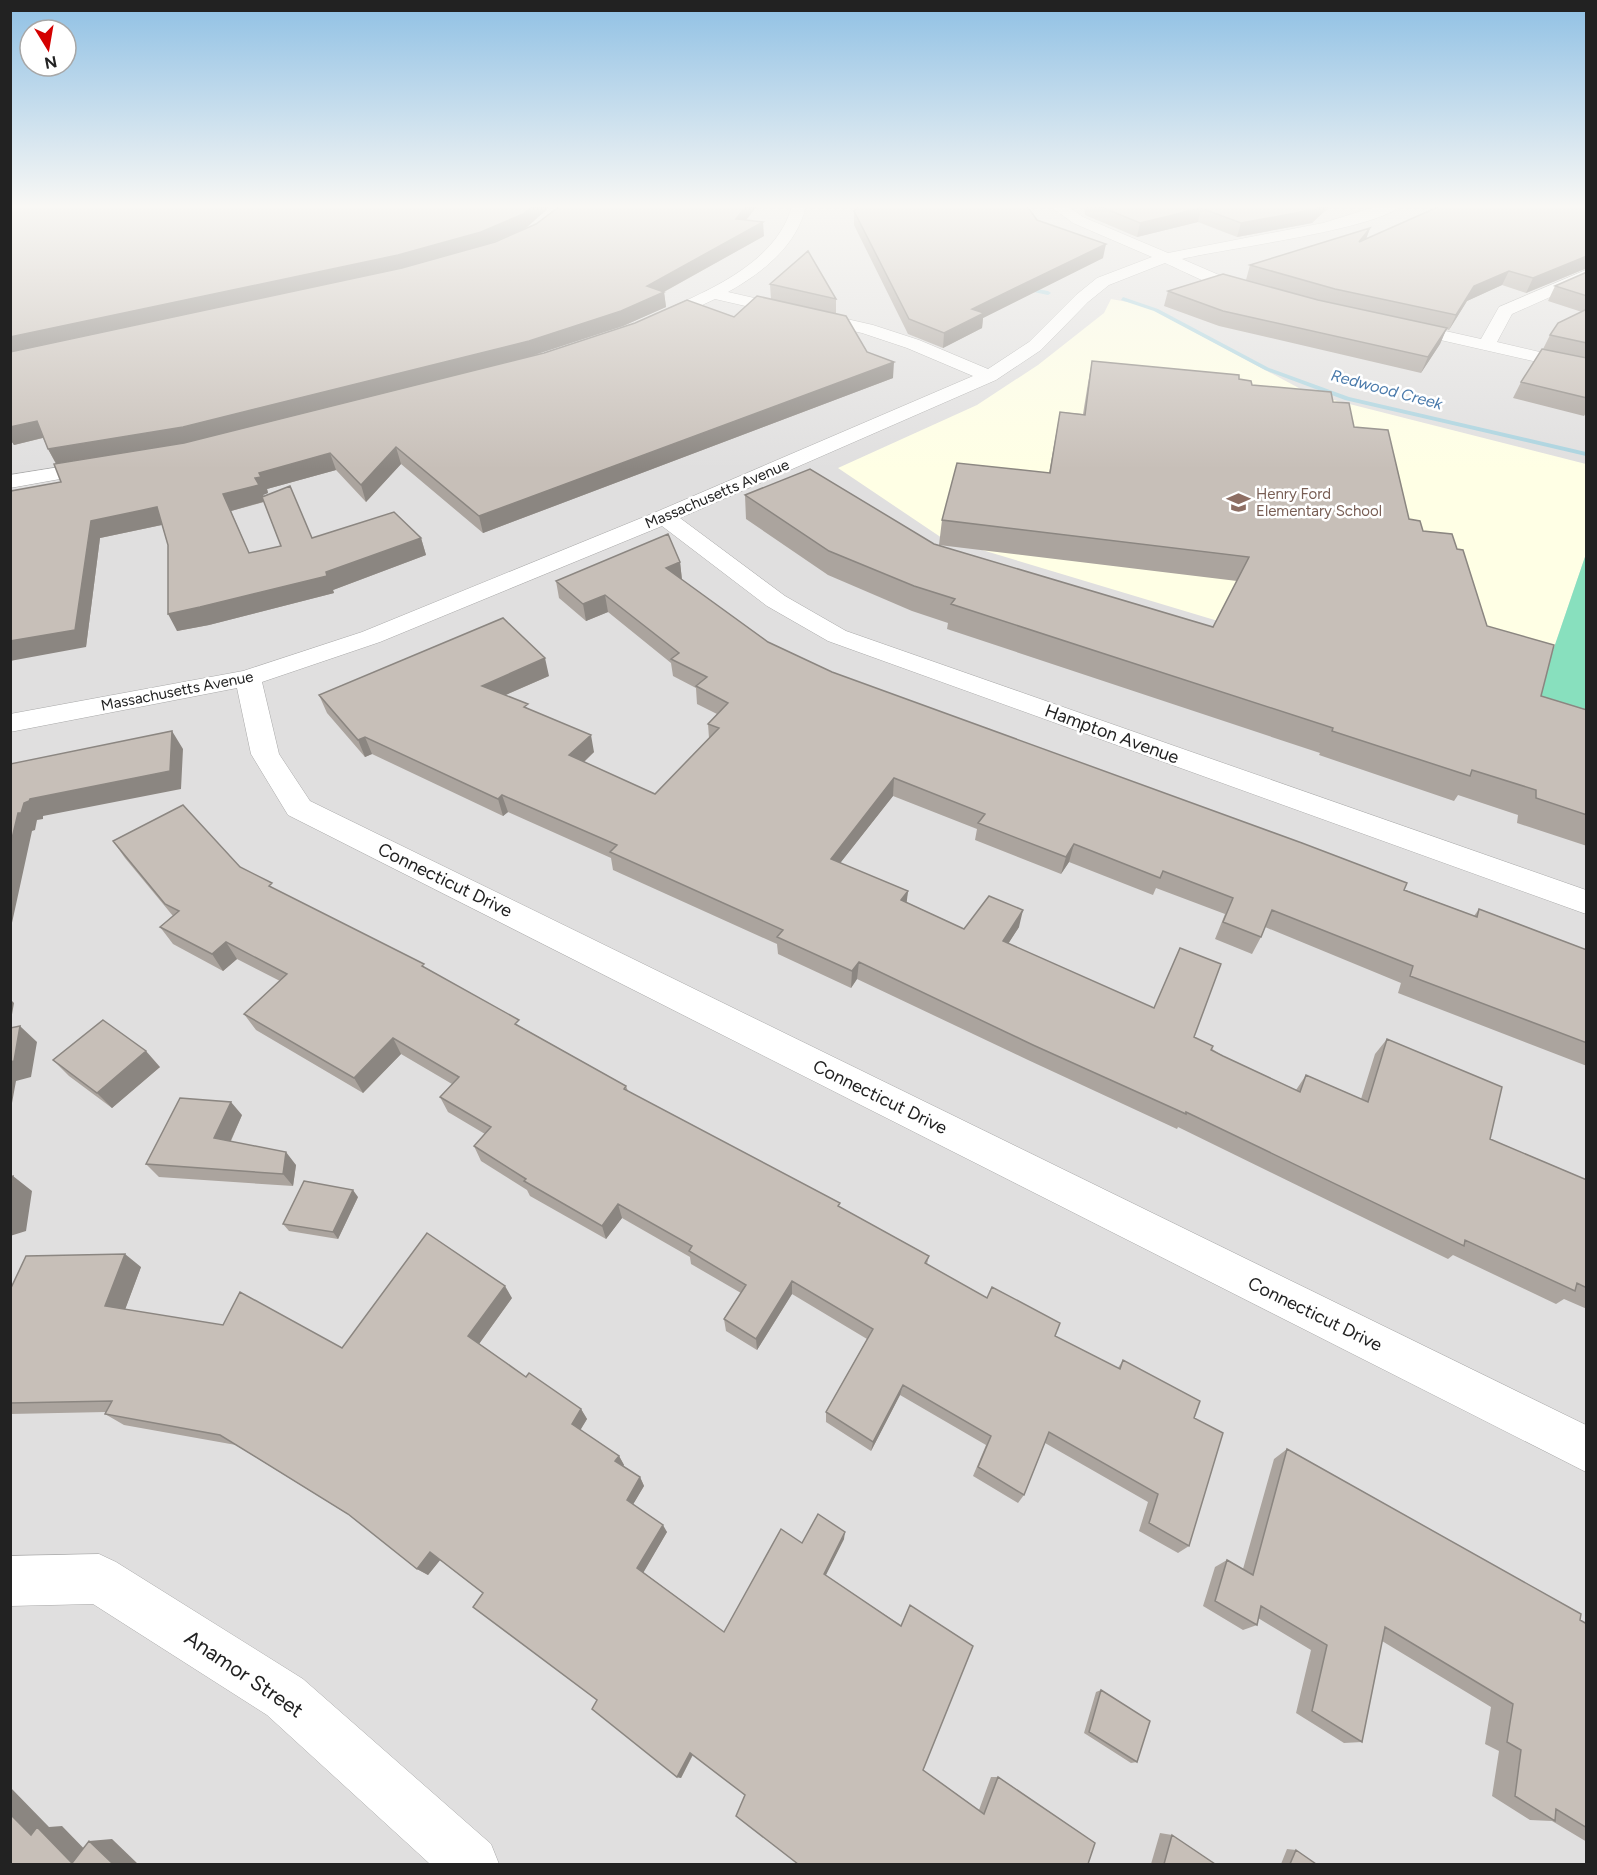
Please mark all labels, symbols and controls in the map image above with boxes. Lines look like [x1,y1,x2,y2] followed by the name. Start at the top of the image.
[18,18,78,78] north arrow
[43,52,59,73] text: N
[1329,365,1446,414] water label: Redwood Creek
[642,455,792,533] street label: Massachusetts Avenue
[1256,485,1382,520] place label: Henry Ford Elementary School
[1225,490,1251,516] school or university icon: Henry Ford Elementary School
[99,667,255,715] street label: Massachusetts Avenue
[1042,700,1182,769] street label: Hampton Avenue
[374,838,516,922] street label: Connecticut Drive
[809,1055,951,1139] street label: Connecticut Drive
[1244,1272,1386,1356] street label: Connecticut Drive
[180,1625,308,1723] street label: Anamor Street

